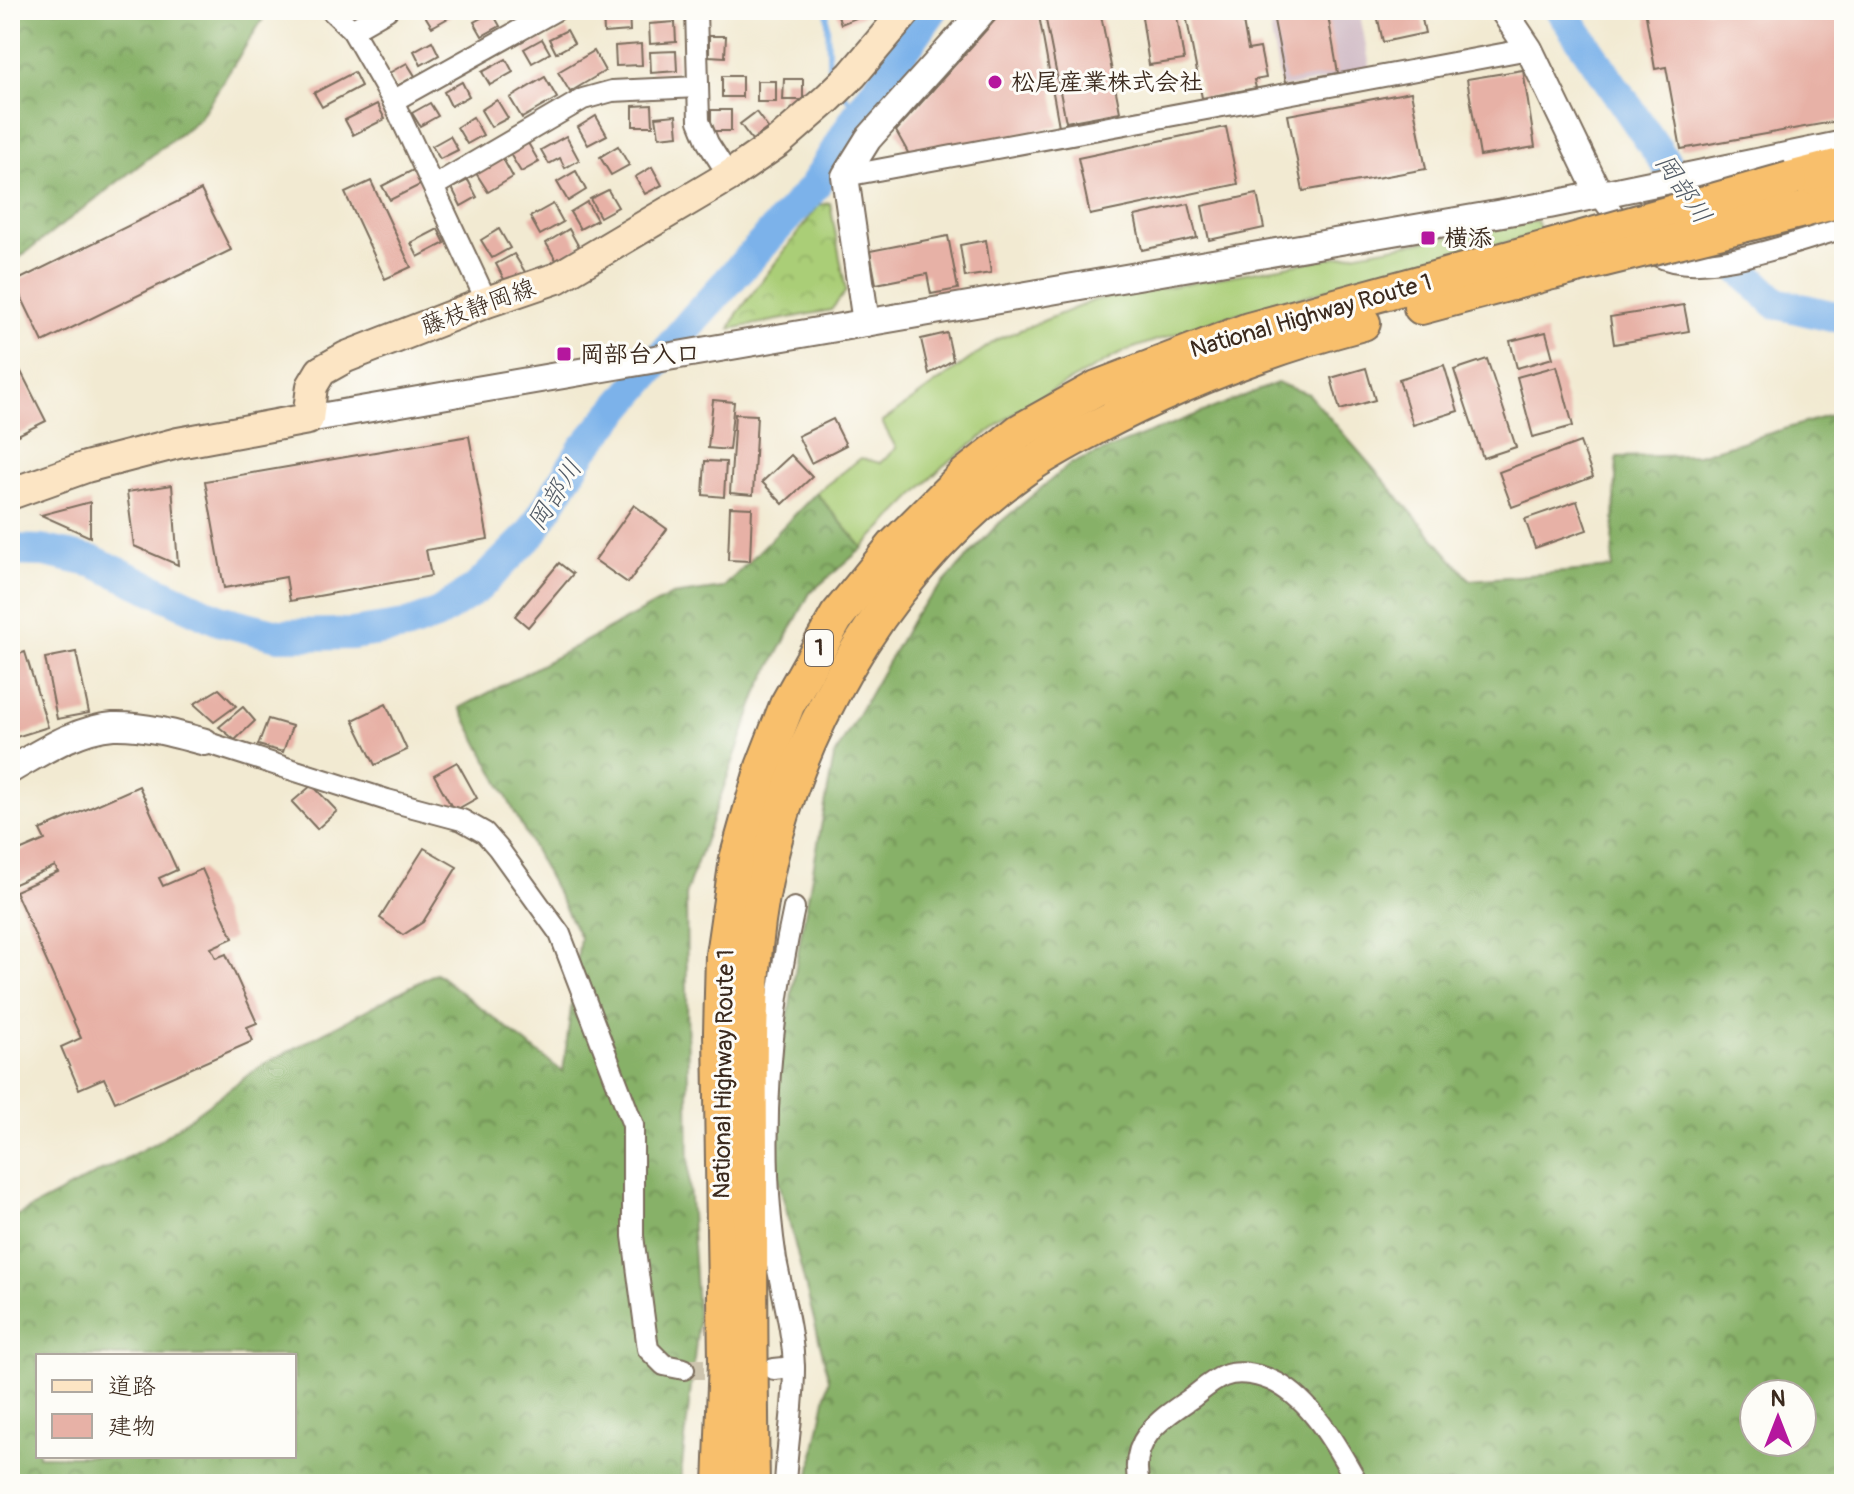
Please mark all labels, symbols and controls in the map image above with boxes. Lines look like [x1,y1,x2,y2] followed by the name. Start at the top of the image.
[1011,68,1203,97] place label: 松尾産業株式会社
[986,73,1004,91] marker: 松尾産業株式会社
[1648,148,1718,230] water label: 岡部川
[1444,224,1492,253] place label: 横添
[1419,229,1437,247] marker: 横添
[1187,268,1435,364] street label: National Highway Route 1
[417,273,539,341] street label: 藤枝静岡線
[580,340,700,369] place label: 岡部台入口
[555,345,573,363] marker: 岡部台入口
[521,453,589,537] water label: 岡部川
[805,630,833,666] road number: 1
[707,949,741,1199] street label: National Highway Route 1
[36,1354,296,1458] legend
[108,1372,156,1401] text: 道路
[1738,1378,1818,1458] north arrow
[1771,1385,1786,1413] text: N
[108,1412,156,1441] text: 建物

